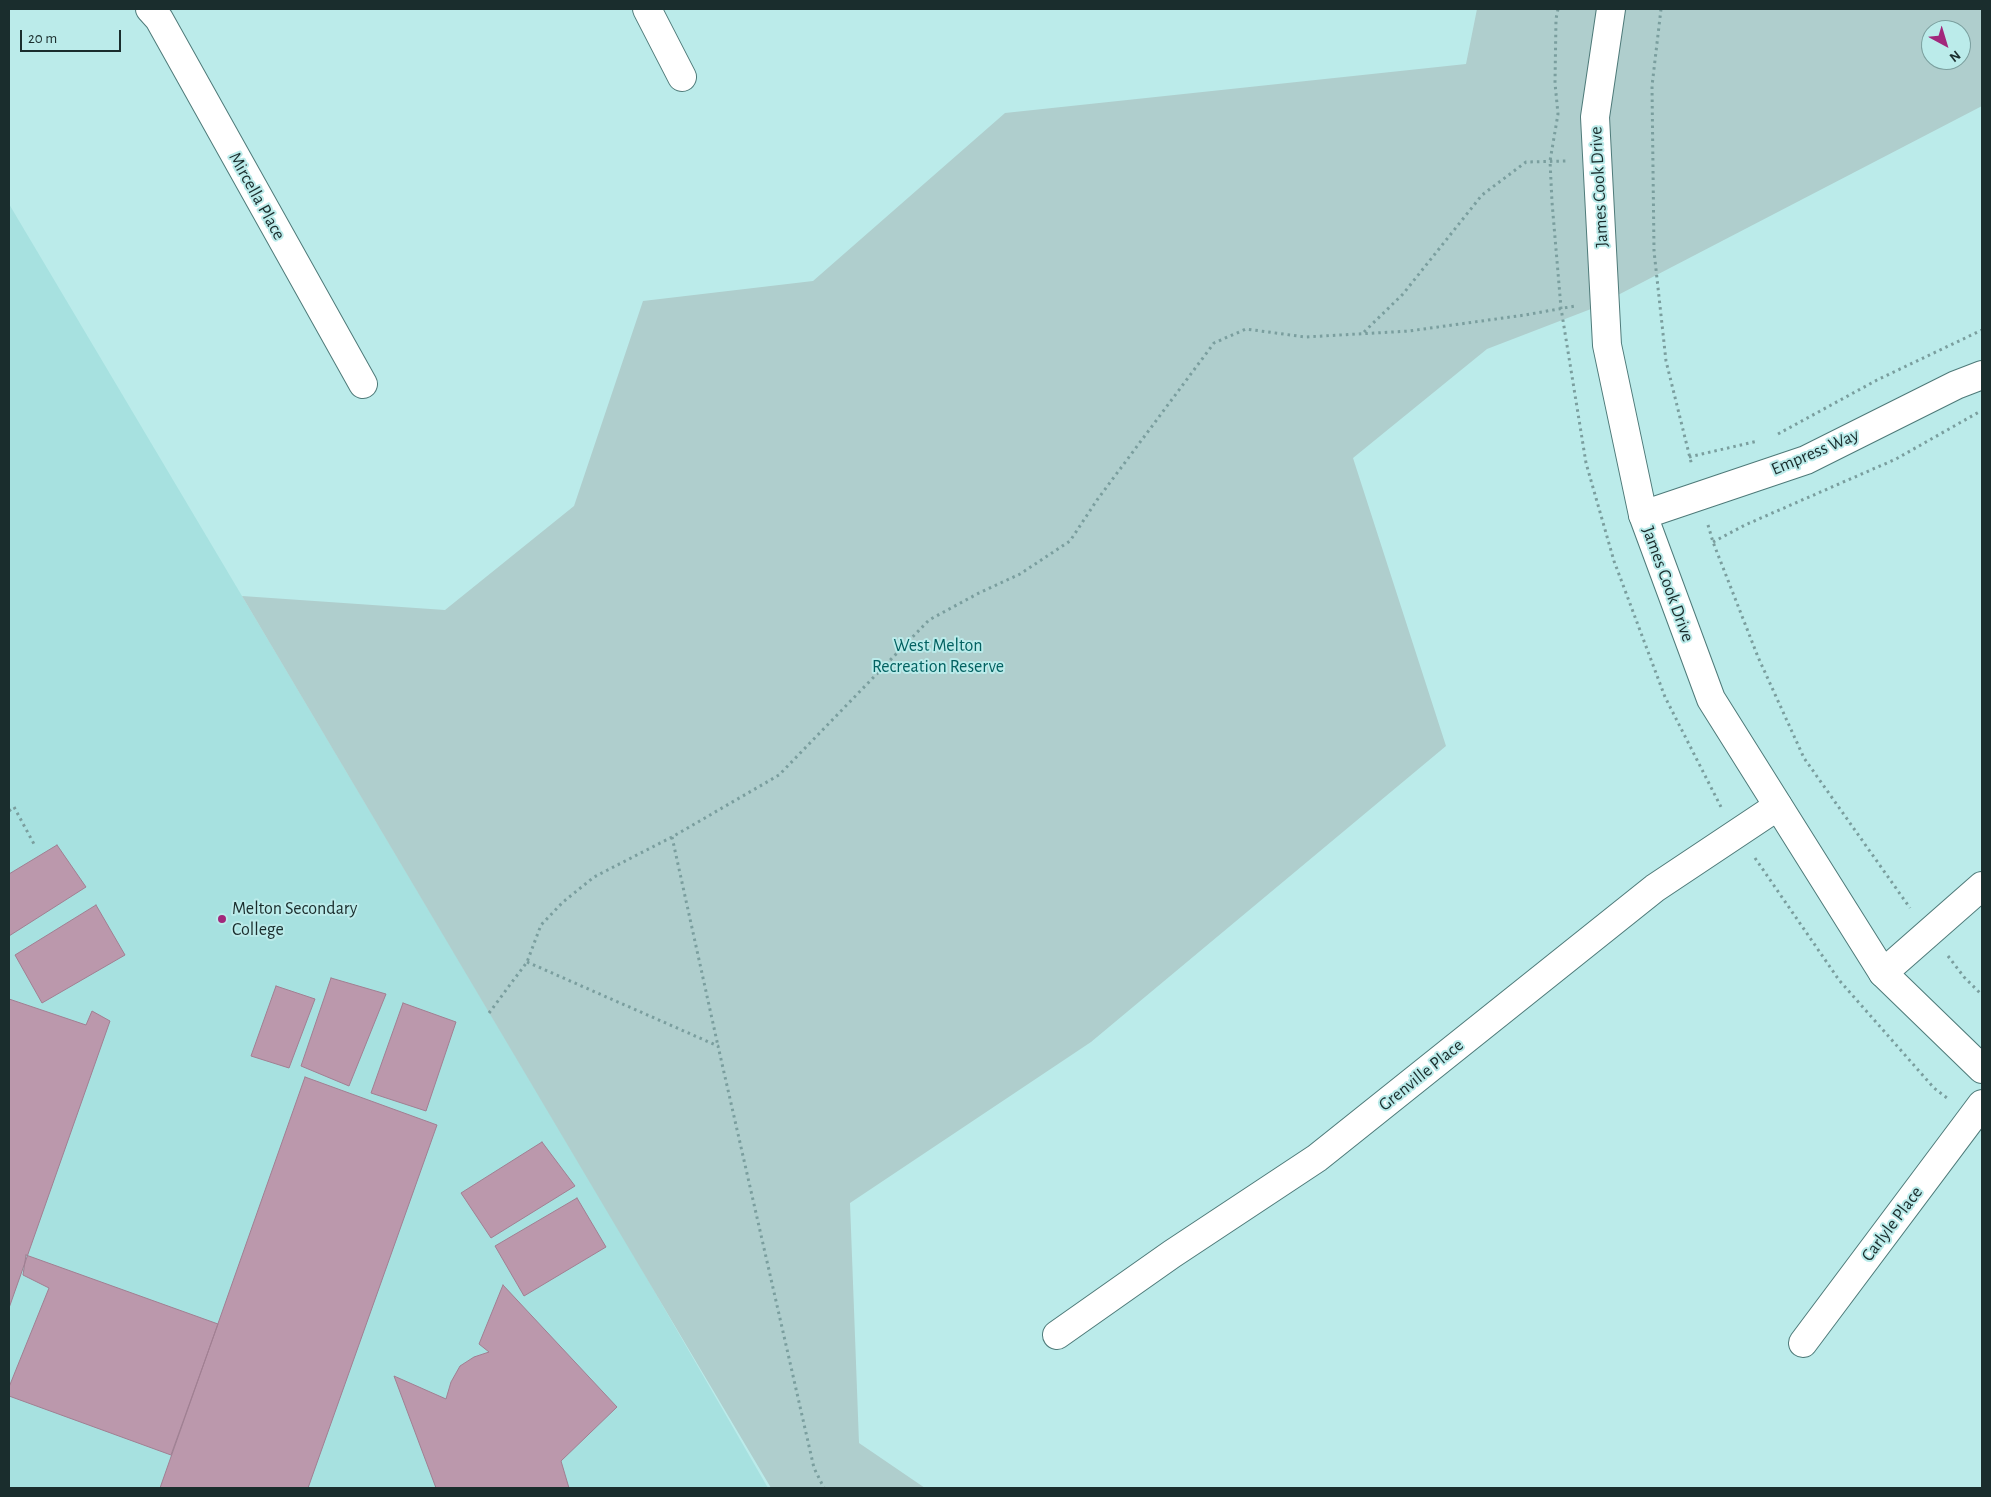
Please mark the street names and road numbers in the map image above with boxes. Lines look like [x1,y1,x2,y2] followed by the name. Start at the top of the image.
[1585,126,1613,248] street label: James Cook Drive
[224,148,290,244] street label: Mircella Place
[1768,424,1862,480] street label: Empress Way
[1637,523,1699,645] street label: James Cook Drive
[1374,1034,1468,1116] street label: Grenville Place
[1857,1182,1927,1266] street label: Carlyle Place

